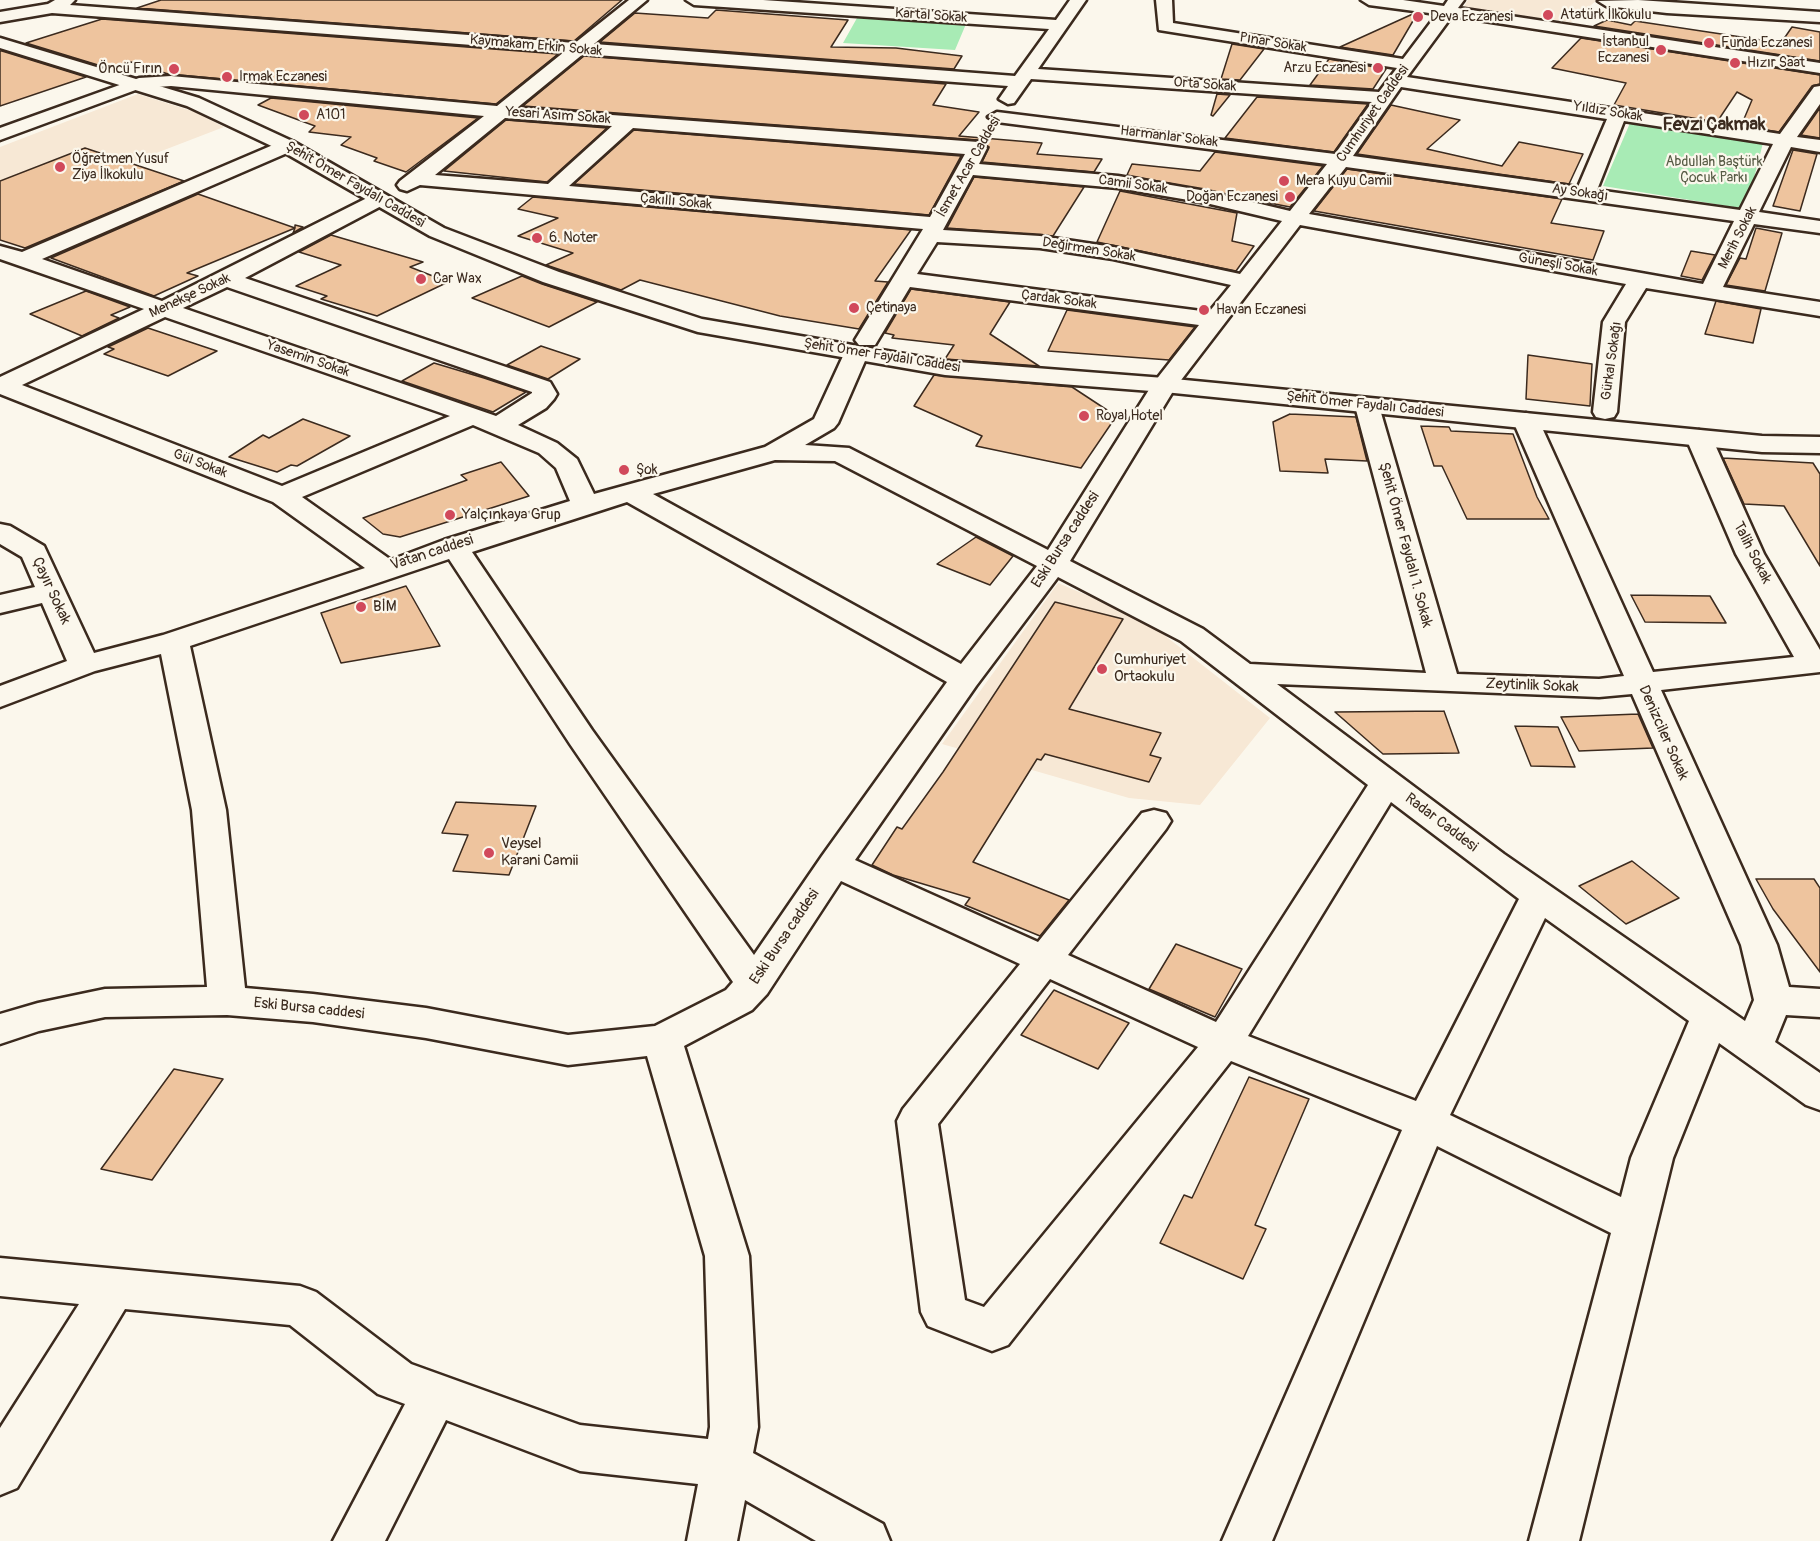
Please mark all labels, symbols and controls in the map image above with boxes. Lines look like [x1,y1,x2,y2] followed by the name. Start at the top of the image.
[894,5,968,27] street label: Kartal Sokak
[1560,7,1651,23] place label: Atatürk İlkokulu
[1541,8,1555,22] marker: Atatürk İlkokulu
[1430,9,1513,25] place label: Deva Eczanesi
[1411,10,1425,24] marker: Deva Eczanesi
[1238,29,1308,57] street label: Pınar Sokak
[469,32,603,60] street label: Kaymakam Erkin Sokak
[1598,34,1649,66] place label: İstanbul Eczanesi
[1721,35,1812,51] place label: Funda Eczanesi
[1702,36,1716,50] marker: Funda Eczanesi
[1654,43,1668,57] marker: İstanbul Eczanesi
[1747,55,1805,71] place label: Hızır Saat
[1728,56,1742,70] marker: Hızır Saat
[1283,60,1366,76] place label: Arzu Eczanesi
[98,61,162,77] place label: Öncü Fırın
[1371,61,1385,75] marker: Arzu Eczanesi
[167,62,181,76] marker: Öncü Fırın
[1333,62,1413,166] street label: Cumhuriyet Caddesi
[239,69,327,85] place label: Irmak Eczanesi
[220,70,234,84] marker: Irmak Eczanesi
[1173,74,1237,96] street label: Orta Sokak
[1572,98,1644,126] street label: Yıldız Sokak
[505,104,611,128] street label: Yesari Asım Sokak
[316,107,346,123] place label: A101
[297,108,311,122] marker: A101
[933,114,1005,220] street label: İsmet Acar Caddesi
[1663,114,1765,136] district label: Fevzi Çakmak
[1119,123,1219,151] street label: Harmanlar Sokak
[282,138,428,232] street label: Şehit Ömer Faydalı Caddesi
[72,151,170,184] place label: Öğretmen Yusuf Ziya İlkokulu
[1665,154,1763,186] park label: Abdullah Baştürk Çocuk Parkı
[53,160,67,174] marker: Öğretmen Yusuf Ziya İlkokulu
[1097,172,1169,198] street label: Camii Sokak
[1296,173,1392,189] place label: Mera Kuyu Camii
[1277,174,1291,188] marker: Mera Kuyu Camii
[1551,181,1609,205] street label: Ay Sokağı
[1186,189,1278,205] place label: Doğan Eczanesi
[639,190,713,214] street label: Çakıllı Sokak
[1283,190,1297,204] marker: Doğan Eczanesi
[1715,204,1761,272] street label: Merih Sokak
[549,230,598,246] place label: 6. Noter
[530,231,544,245] marker: 6. Noter
[1041,234,1137,266] street label: Değirmen Sokak
[1517,250,1599,280] street label: Güneşli Sokak
[147,270,233,322] street label: Menekşe Sokak
[433,271,482,287] place label: Car Wax
[414,272,428,286] marker: Car Wax
[1020,287,1098,313] street label: Çardak Sokak
[866,300,917,316] place label: Çetinaya
[847,301,861,315] marker: Çetinaya
[1216,302,1306,318] place label: Havan Eczanesi
[1197,303,1211,317] marker: Havan Eczanesi
[1598,321,1626,401] street label: Gürkal Sokağı
[803,335,961,377] street label: Şehit Ömer Faydalı Caddesi
[264,337,352,381] street label: Yasemin Sokak
[1285,388,1445,422] street label: Şehit Ömer Faydalı Caddesi
[1096,408,1163,424] place label: Royal Hotel
[1077,409,1091,423] marker: Royal Hotel
[170,446,230,482] street label: Gül Sokak
[1374,460,1436,630] street label: Şehit Ömer Faydalı 1. Sokak
[636,462,658,478] place label: Şok
[617,463,631,477] marker: Şok
[1028,488,1104,592] street label: Eski Bursa caddesi
[462,506,561,524] place label: Yalçınkaya Grup
[443,508,457,522] marker: Yalçınkaya Grup
[1729,519,1775,587] street label: Talih Sokak
[388,531,476,575] street label: Vatan caddesi
[28,555,74,627] street label: Çayır Sokak
[373,598,397,616] place label: BİM
[354,600,368,614] marker: BİM
[1114,651,1186,686] place label: Cumhuriyet Ortaokulu
[1095,662,1109,676] marker: Cumhuriyet Ortaokulu
[1485,675,1579,697] street label: Zeytinlik Sokak
[1634,683,1692,783] street label: Denizciler Sokak
[1401,790,1481,856] street label: Radar Caddesi
[501,835,578,870] place label: Veysel Karani Camii
[482,846,496,860] marker: Veysel Karani Camii
[746,886,824,988] street label: Eski Bursa caddesi
[253,994,365,1024] street label: Eski Bursa caddesi

